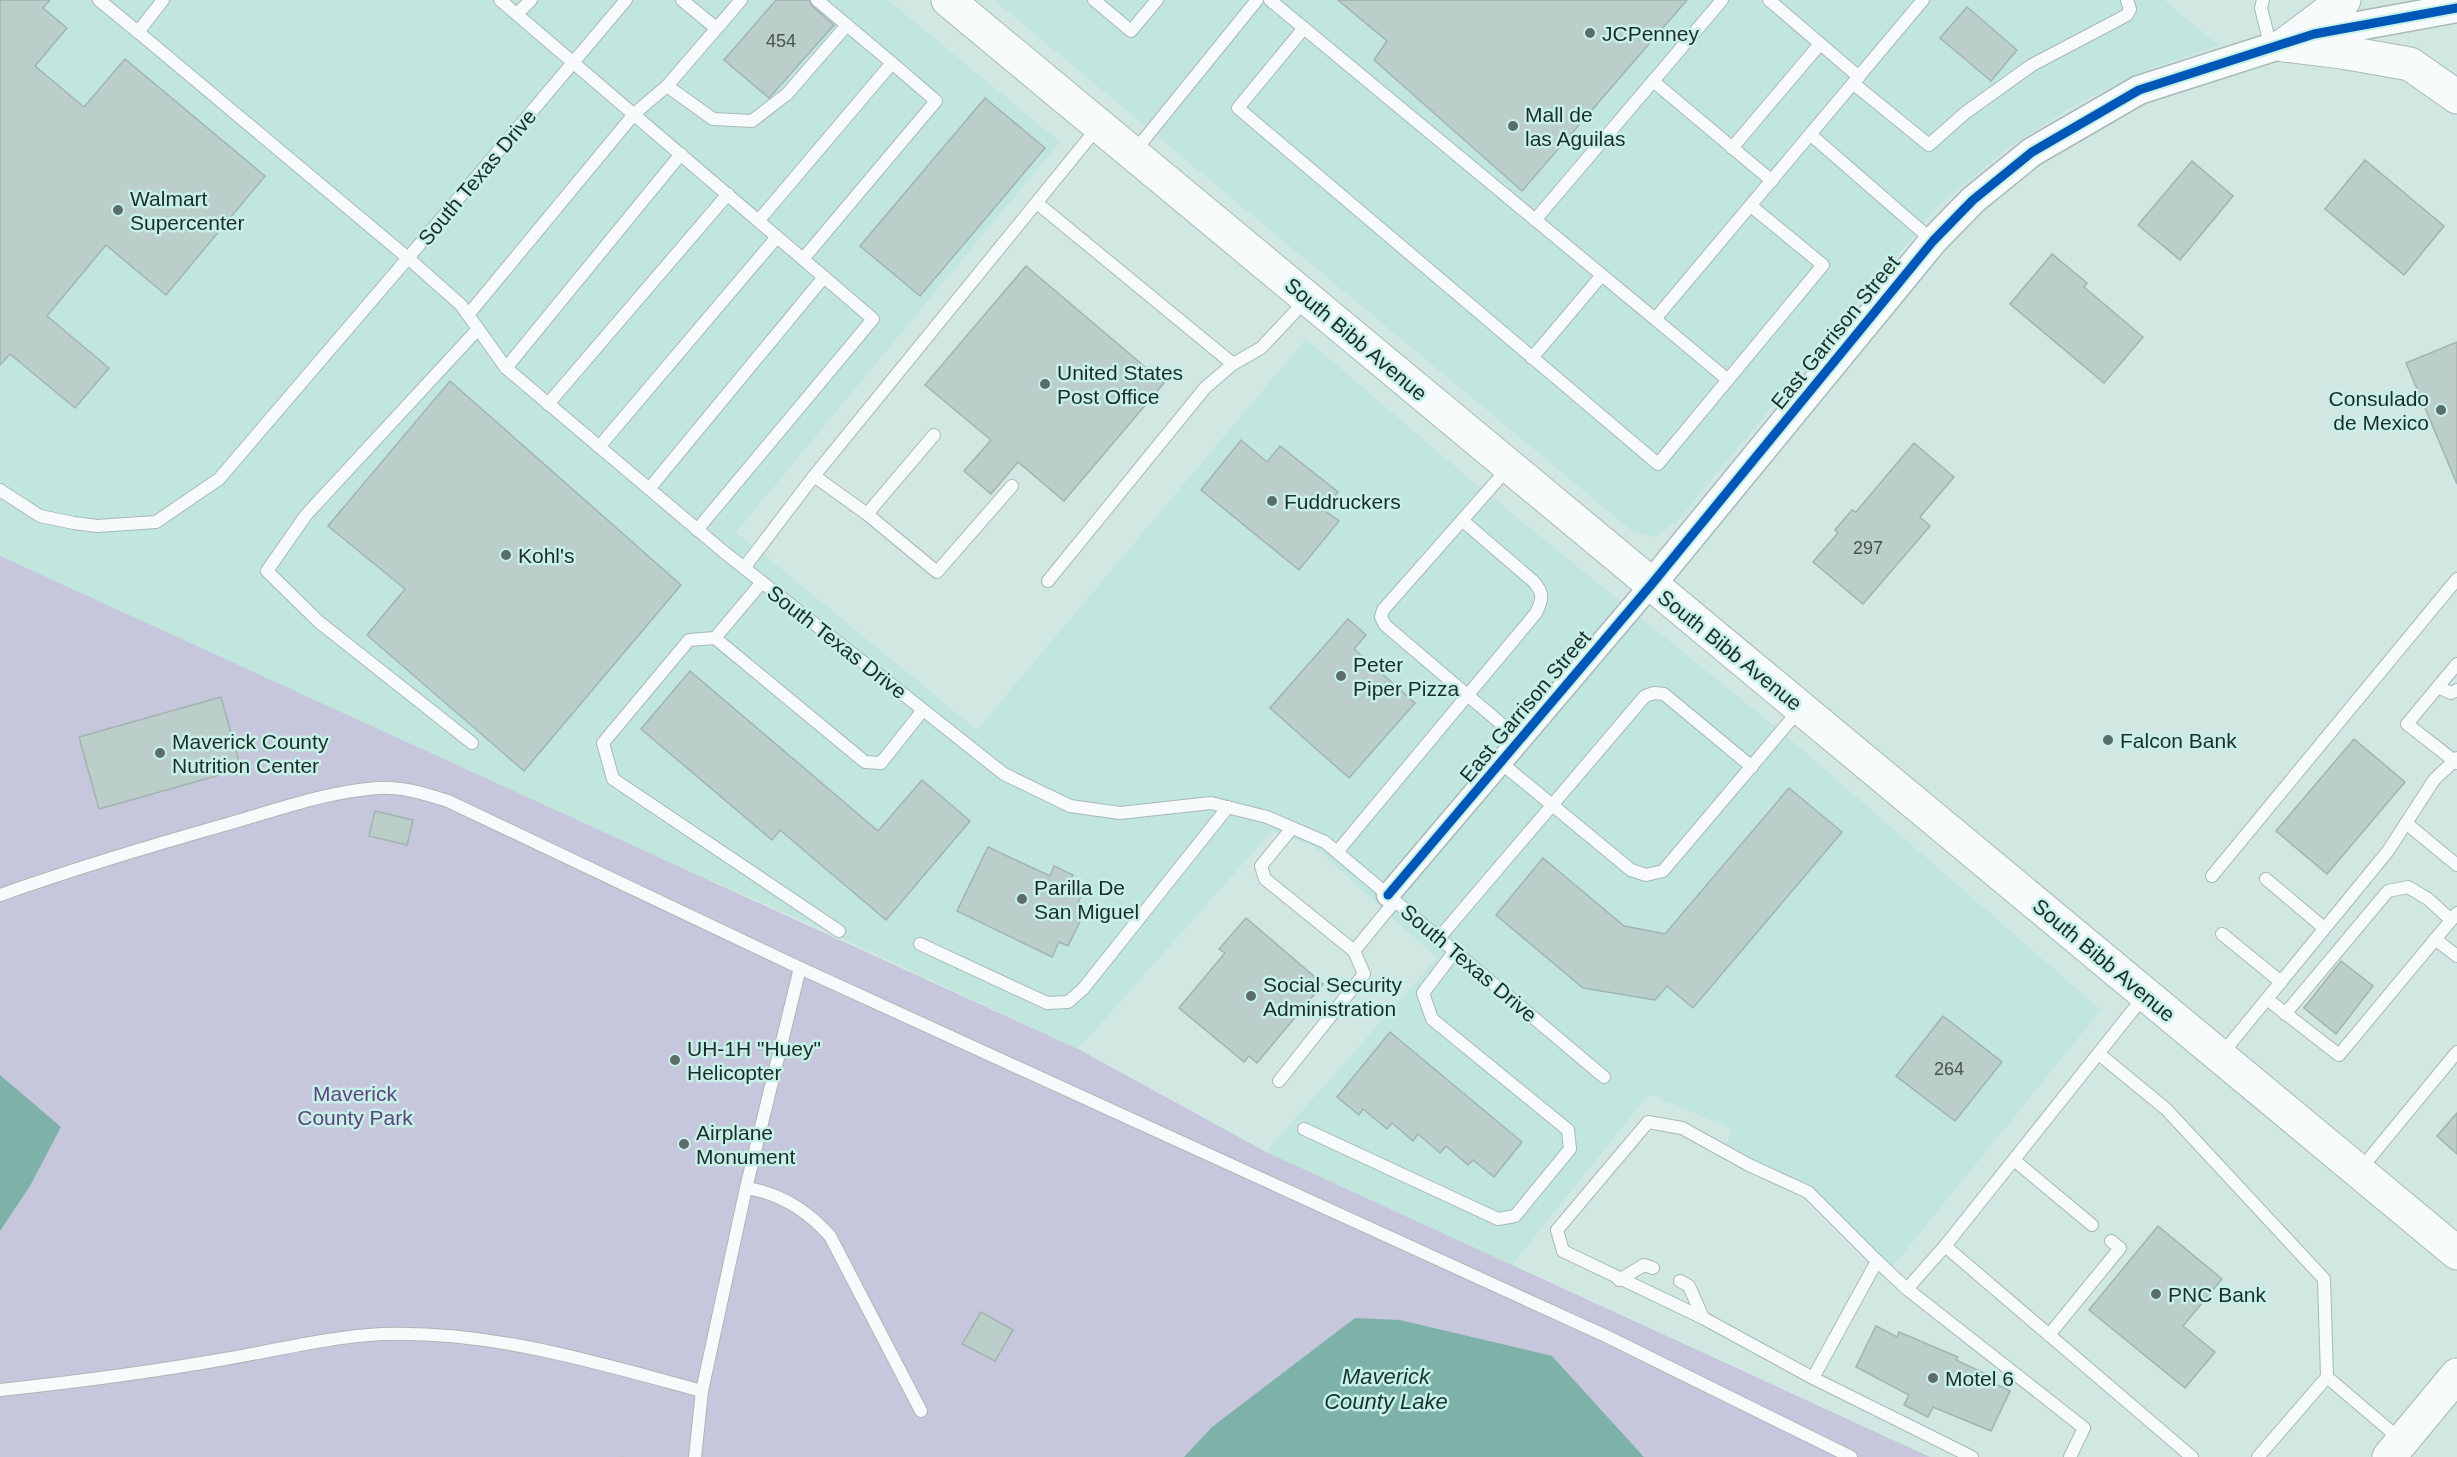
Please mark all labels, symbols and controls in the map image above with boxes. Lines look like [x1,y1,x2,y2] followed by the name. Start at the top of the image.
[1602,22,1699,45] place label: JCPenney
[1583,26,1597,40] marker: JCPenney
[766,31,796,51] house number: 454
[1525,103,1625,150] place label: Mall de las Aguilas
[414,104,540,250] street label: South Texas Drive
[1506,119,1520,133] marker: Mall de las Aguilas
[130,187,244,234] place label: Walmart Supercenter
[111,203,125,217] marker: Walmart Supercenter
[1766,251,1904,413] street label: East Garrison Street
[1280,273,1432,405] street label: South Bibb Avenue
[1057,361,1183,408] place label: United States Post Office
[1038,377,1052,391] marker: United States Post Office
[2329,387,2429,434] place label: Consulado de Mexico
[2434,403,2448,417] marker: Consulado de Mexico
[1284,490,1401,513] place label: Fuddruckers
[1265,494,1279,508] marker: Fuddruckers
[1853,538,1883,558] house number: 297
[518,544,575,567] place label: Kohl's
[499,548,513,562] marker: Kohl's
[763,581,911,703] street label: South Texas Drive
[1653,585,1807,715] street label: South Bibb Avenue
[1455,626,1595,786] street label: East Garrison Street
[1353,653,1460,700] place label: Peter Piper Pizza
[1334,669,1348,683] marker: Peter Piper Pizza
[2120,729,2237,752] place label: Falcon Bank
[172,730,329,777] place label: Maverick County Nutrition Center
[2101,733,2115,747] marker: Falcon Bank
[153,746,167,760] marker: Maverick County Nutrition Center
[1034,876,1139,923] place label: Parilla De San Miguel
[1015,892,1029,906] marker: Parilla De San Miguel
[2028,894,2180,1026] street label: South Bibb Avenue
[1396,900,1542,1026] street label: South Texas Drive
[1263,973,1402,1020] place label: Social Security Administration
[1244,989,1258,1003] marker: Social Security Administration
[687,1037,821,1084] place label: UH-1H "Huey" Helicopter
[668,1053,682,1067] marker: UH-1H "Huey" Helicopter
[1934,1059,1964,1079] house number: 264
[297,1082,413,1129] park label: Maverick County Park
[696,1121,795,1168] place label: Airplane Monument
[677,1137,691,1151] marker: Airplane Monument
[2168,1283,2267,1306] place label: PNC Bank
[2149,1287,2163,1301] marker: PNC Bank
[1324,1364,1448,1414] water label: Maverick County Lake
[1945,1367,2014,1390] place label: Motel 6
[1926,1371,1940,1385] marker: Motel 6

